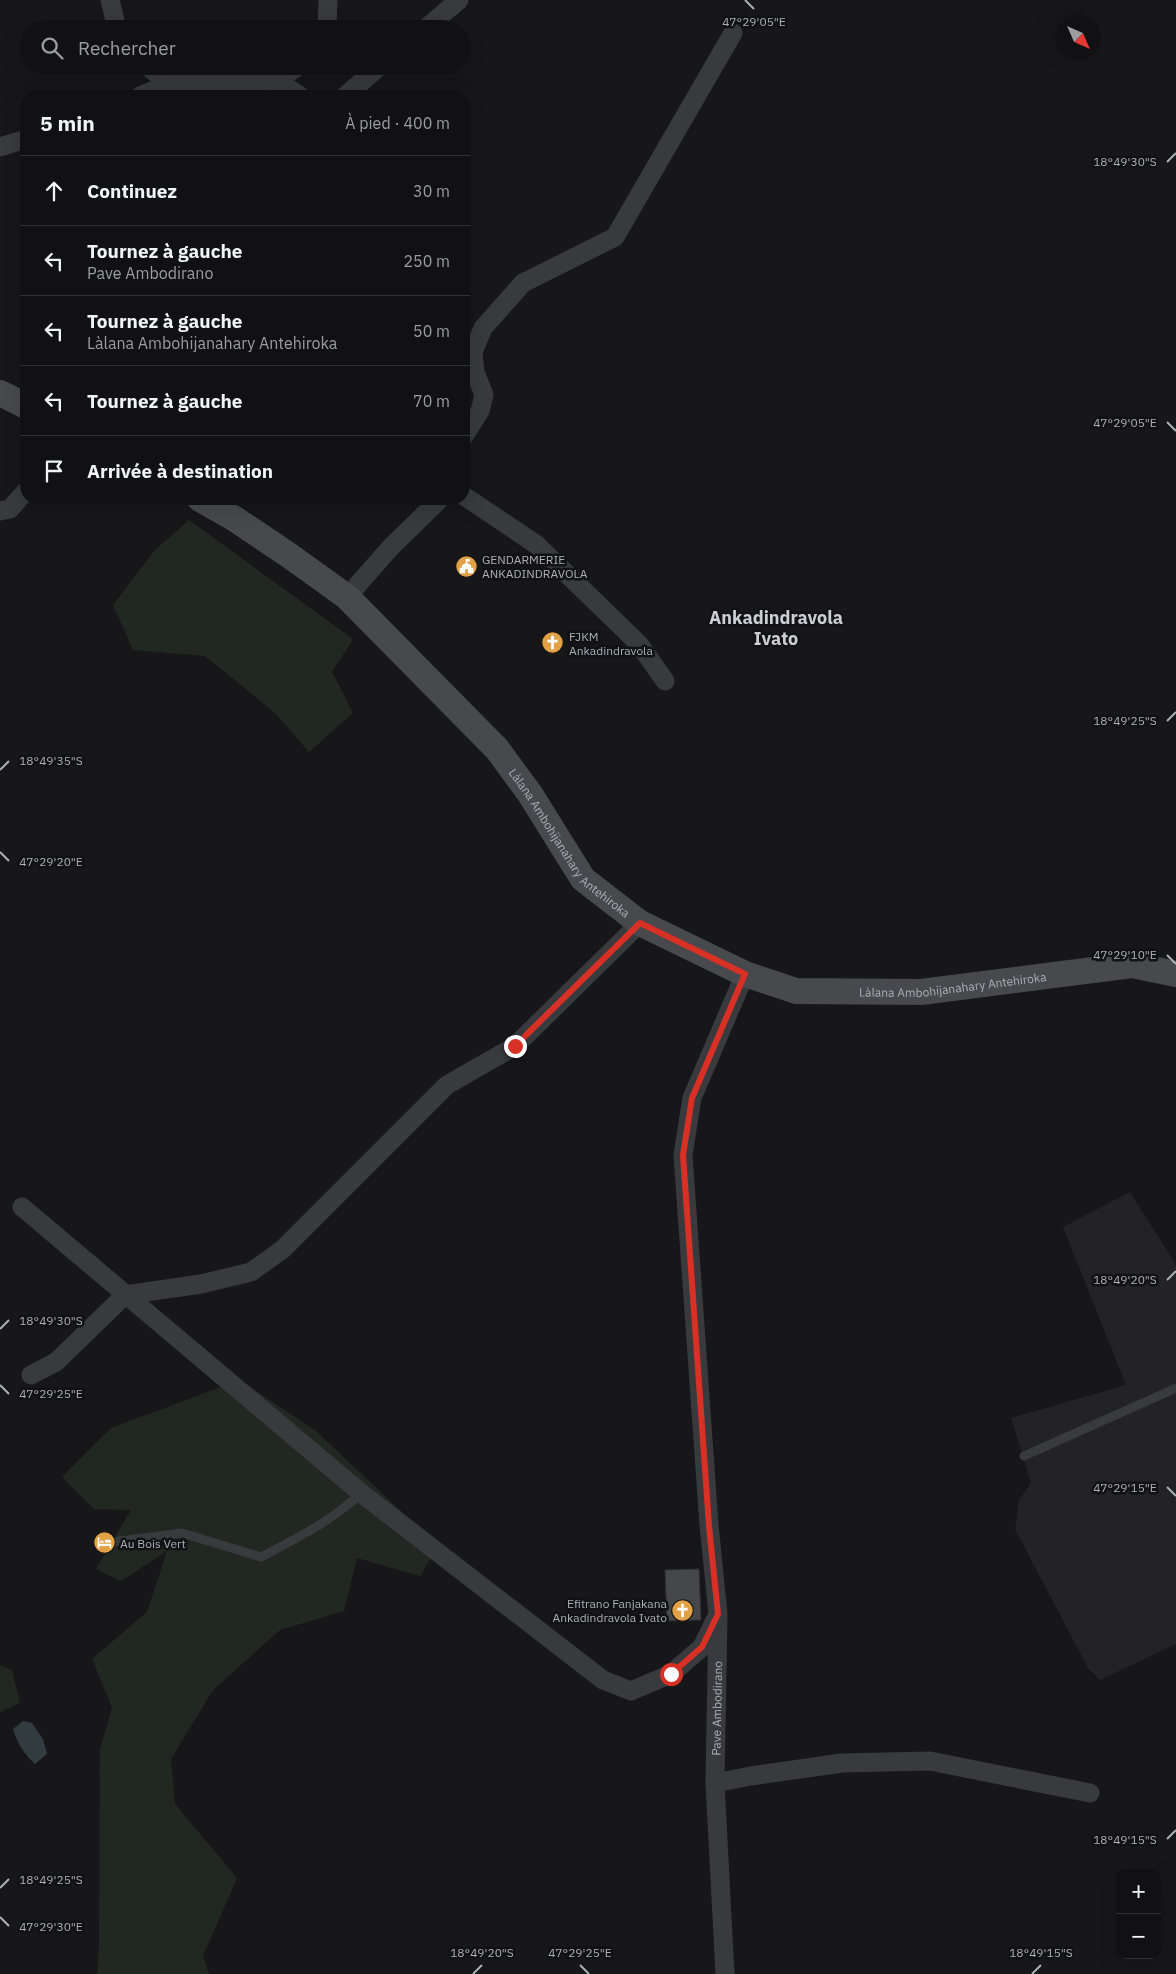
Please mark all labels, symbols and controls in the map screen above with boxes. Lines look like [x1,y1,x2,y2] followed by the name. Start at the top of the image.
[722,14,786,29] text: 47°29'05"E
[1056,15,1101,60] north arrow
[20,20,470,75] search box
[38,34,66,62] icon: search
[78,36,176,60] text: Rechercher
[40,109,95,137] text: 5 min
[345,113,450,133] text: À pied · 400 m
[1093,154,1157,169] text: 18°49'30"S
[40,177,68,205] icon: ahead
[87,179,177,203] text: Continuez
[413,181,450,201] text: 30 m
[87,239,243,263] text: Tournez à gauche
[40,247,68,275] icon: left
[403,251,450,271] text: 250 m
[87,263,213,283] text: Pave Ambodirano
[87,309,243,333] text: Tournez à gauche
[40,317,68,345] icon: left
[413,321,450,341] text: 50 m
[87,333,337,353] text: Làlana Ambohijanahary Antehiroka
[40,387,68,415] icon: left
[87,389,243,413] text: Tournez à gauche
[413,391,450,411] text: 70 m
[1093,415,1157,430] text: 47°29'05"E
[40,457,68,485] icon: arrive
[87,459,273,483] text: Arrivée à destination
[482,552,588,581] place label: GENDARMERIE ANKADINDRAVOLA
[454,554,478,578] public building icon: GENDARMERIE ANKADINDRAVOLA
[709,606,843,650] district label: Ankadindravola Ivato
[569,629,653,658] place label: FJKM Ankadindravola
[541,631,565,655] church icon: FJKM Ankadindravola
[1093,713,1157,728] text: 18°49'25"S
[19,753,83,768] text: 18°49'35"S
[506,765,634,921] street label: Làlana Ambohijanahary Antehiroka
[19,854,83,869] text: 47°29'20"E
[1093,947,1157,962] text: 47°29'10"E
[859,968,1048,1000] street label: Làlana Ambohijanahary Antehiroka
[504,1035,527,1058] route end
[1093,1272,1157,1287] text: 18°49'20"S
[19,1313,83,1328] text: 18°49'30"S
[19,1386,83,1401] text: 47°29'25"E
[1093,1480,1157,1495] text: 47°29'15"E
[92,1531,116,1555] hotel icon: Au Bois Vert
[120,1536,186,1551] place label: Au Bois Vert
[552,1596,668,1625] place label: Efitrano Fanjakana Ankadindravola Ivato
[671,1598,695,1622] church icon: Efitrano Fanjakana Ankadindravola Ivato
[708,1660,725,1756] street label: Pave Ambodirano
[660,1663,683,1686] route start
[1093,1832,1157,1847] text: 18°49'15"S
[1116,1869,1161,1959] map controls
[1116,1869,1161,1914] button: +
[19,1872,83,1887] text: 18°49'25"S
[1116,1914,1161,1959] button: −
[19,1919,83,1934] text: 47°29'30"E
[450,1945,514,1960] text: 18°49'20"S
[548,1945,612,1960] text: 47°29'25"E
[1009,1945,1073,1960] text: 18°49'15"S

